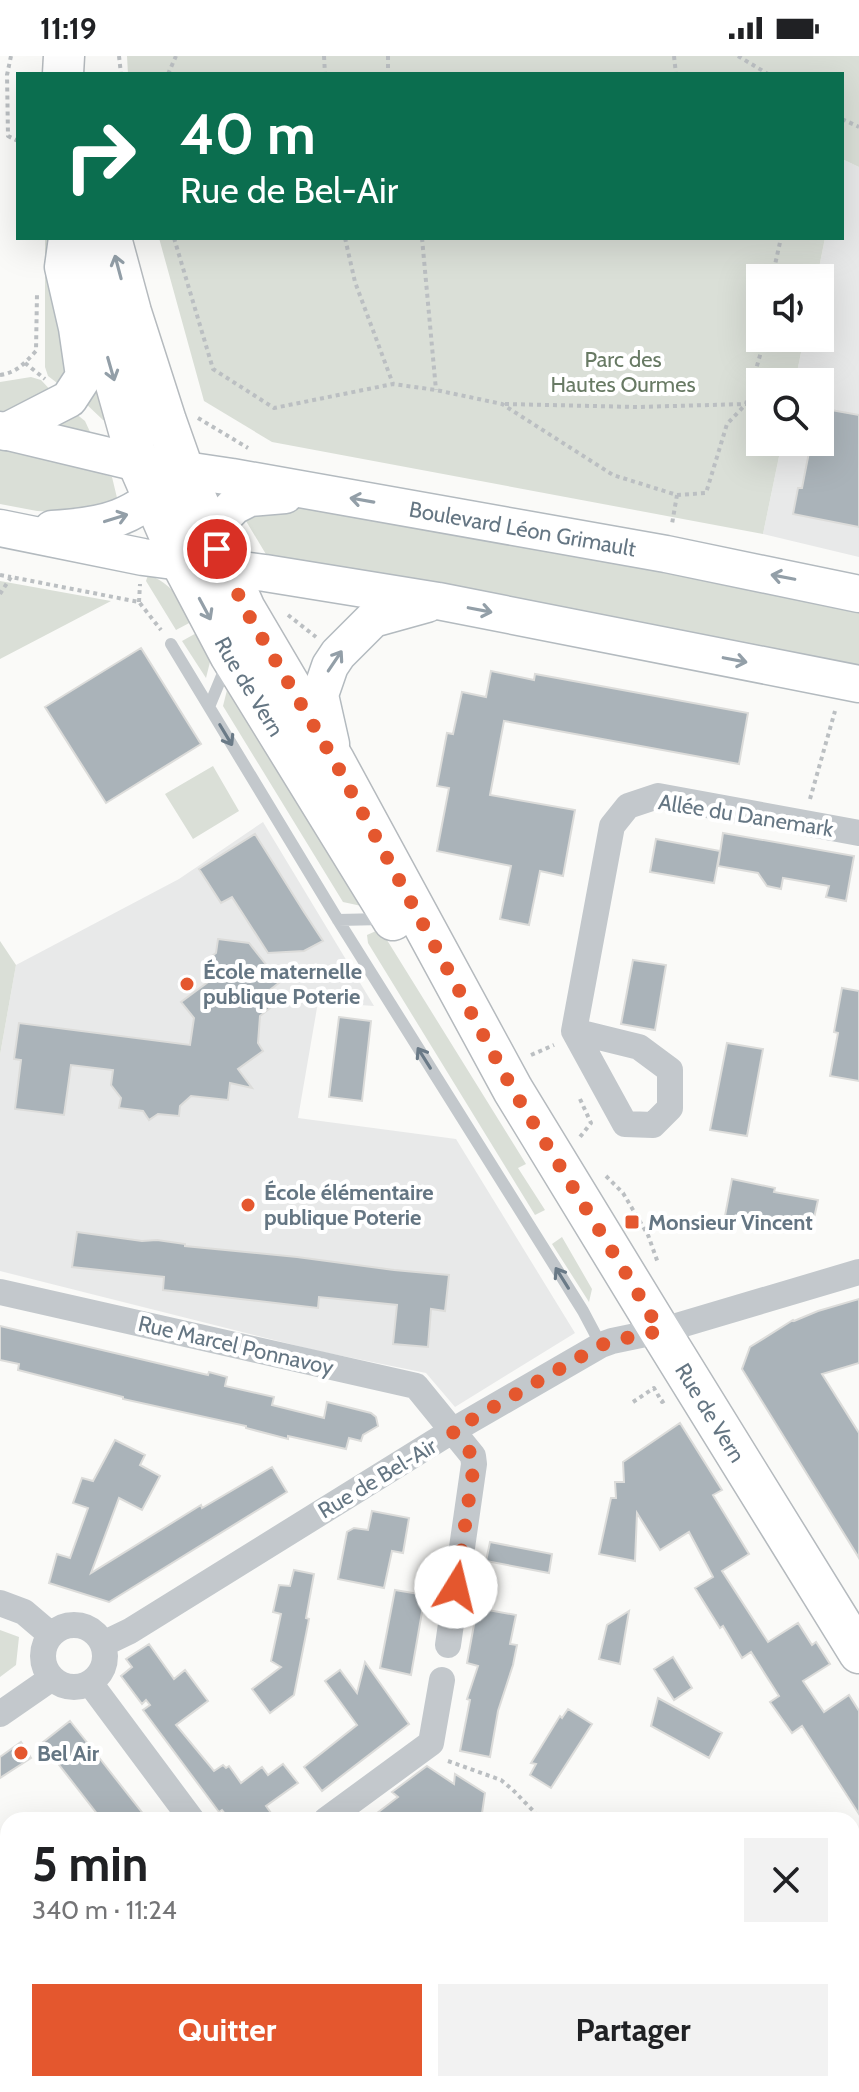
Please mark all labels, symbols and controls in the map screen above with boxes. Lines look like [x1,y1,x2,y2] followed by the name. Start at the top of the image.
[40,10,97,47] text: 11:19
[180,100,316,168] text: 40 m
[48,104,152,208] icon: right
[180,168,398,212] text: Rue de Bel-Air
[110,254,125,280] one-way arrow
[746,264,834,456] map controls
[746,264,834,352] button: sound
[550,346,696,398] park label: Parc des Hautes Ourmes
[104,355,119,381] one-way arrow
[746,368,834,456] button: search
[350,492,375,507] one-way arrow
[407,496,639,563] street label: Boulevard Léon Grimault
[103,510,129,525] one-way arrow
[183,515,251,583] pin
[195,527,239,571] icon: arrive
[771,569,796,584] one-way arrow
[198,596,214,620] one-way arrow
[467,603,493,618] one-way arrow
[209,632,290,741] street label: Rue de Vern
[326,651,343,672] one-way arrow
[722,653,748,668] one-way arrow
[219,723,235,746] one-way arrow
[657,788,835,843] street label: Allée du Danemark
[203,958,362,1010] place label: École maternelle publique Poterie
[178,975,196,993] marker: École maternelle publique Poterie
[416,1047,433,1069] one-way arrow
[264,1179,434,1231] place label: École élémentaire publique Poterie
[239,1196,257,1214] marker: École élémentaire publique Poterie
[648,1209,813,1236] place label: Monsieur Vincent
[623,1213,641,1231] marker: Monsieur Vincent
[553,1267,569,1290] one-way arrow
[136,1310,336,1381] street label: Rue Marcel Ponnavoy
[669,1358,751,1467] street label: Rue de Vern
[313,1433,441,1524] street label: Rue de Bel-Air
[414,1545,498,1629] position arrow
[37,1740,100,1767] place label: Bel Air
[12,1744,30,1762] marker: Bel Air
[32,1835,148,1893] text: 5 min
[744,1838,828,1922] button: close
[32,1894,177,1926] text: 340 m · 11:24
[32,1984,422,2076] button: Quitter
[438,1984,828,2076] button: Partager

